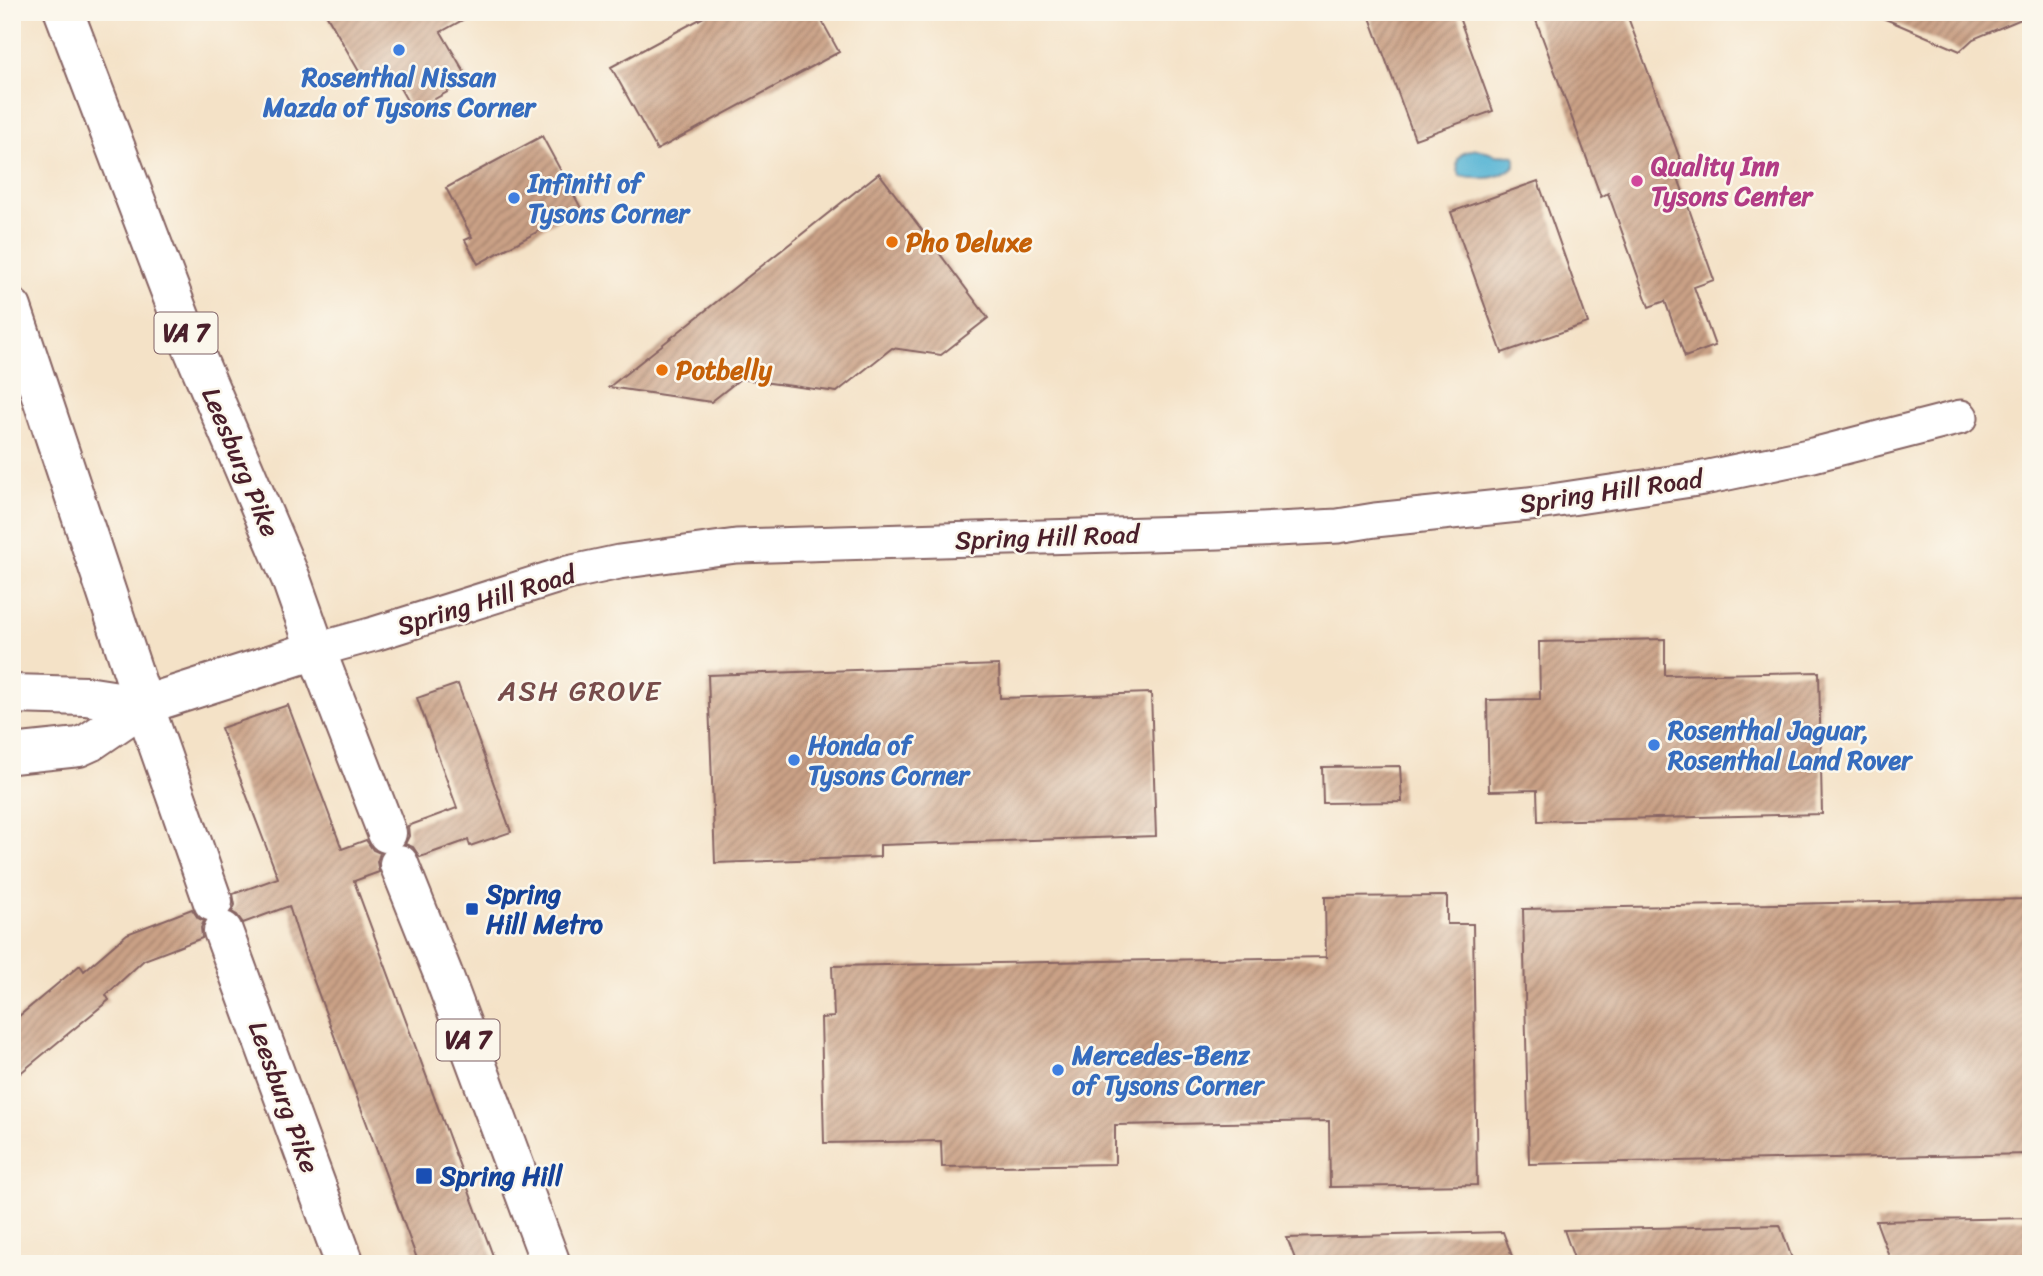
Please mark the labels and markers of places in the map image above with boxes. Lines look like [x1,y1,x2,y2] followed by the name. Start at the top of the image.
[391,42,407,58] marker: Rosenthal Nissan Mazda of Tysons Corner
[262,54,537,130] place label: Rosenthal Nissan Mazda of Tysons Corner
[1651,143,1814,219] place label: Quality Inn Tysons Center
[526,160,691,236] place label: Infiniti of Tysons Corner
[1629,173,1645,189] marker: Quality Inn Tysons Center
[506,190,522,206] marker: Infiniti of Tysons Corner
[906,219,1033,265] place label: Pho Deluxe
[884,234,900,250] marker: Pho Deluxe
[676,347,772,393] place label: Potbelly
[654,362,670,378] marker: Potbelly
[1667,707,1914,783] place label: Rosenthal Jaguar, Rosenthal Land Rover
[808,722,971,798] place label: Honda of Tysons Corner
[1646,737,1662,753] marker: Rosenthal Jaguar, Rosenthal Land Rover
[786,752,802,768] marker: Honda of Tysons Corner
[485,871,603,947] place label: Spring Hill Metro
[464,901,480,917] marker: Spring Hill Metro
[1071,1032,1266,1108] place label: Mercedes-Benz of Tysons Corner
[1050,1062,1066,1078] marker: Mercedes-Benz of Tysons Corner
[439,1153,564,1199] place label: Spring Hill
[414,1166,434,1186] marker: Spring Hill

